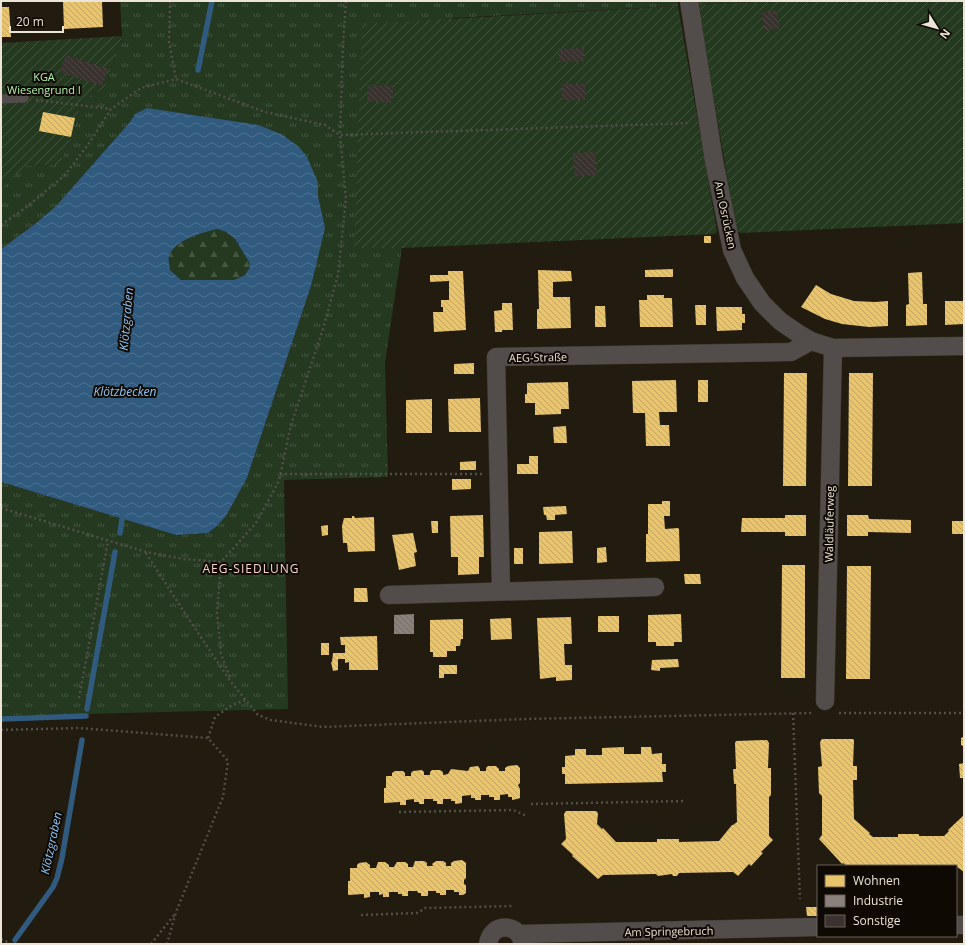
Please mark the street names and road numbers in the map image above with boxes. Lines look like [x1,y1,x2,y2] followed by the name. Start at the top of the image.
[711,180,741,250] street label: Am Osrücken
[509,349,567,365] street label: AEG-Straße
[821,486,837,562] street label: Waldläuferweg
[624,923,714,939] street label: Am Springebruch

